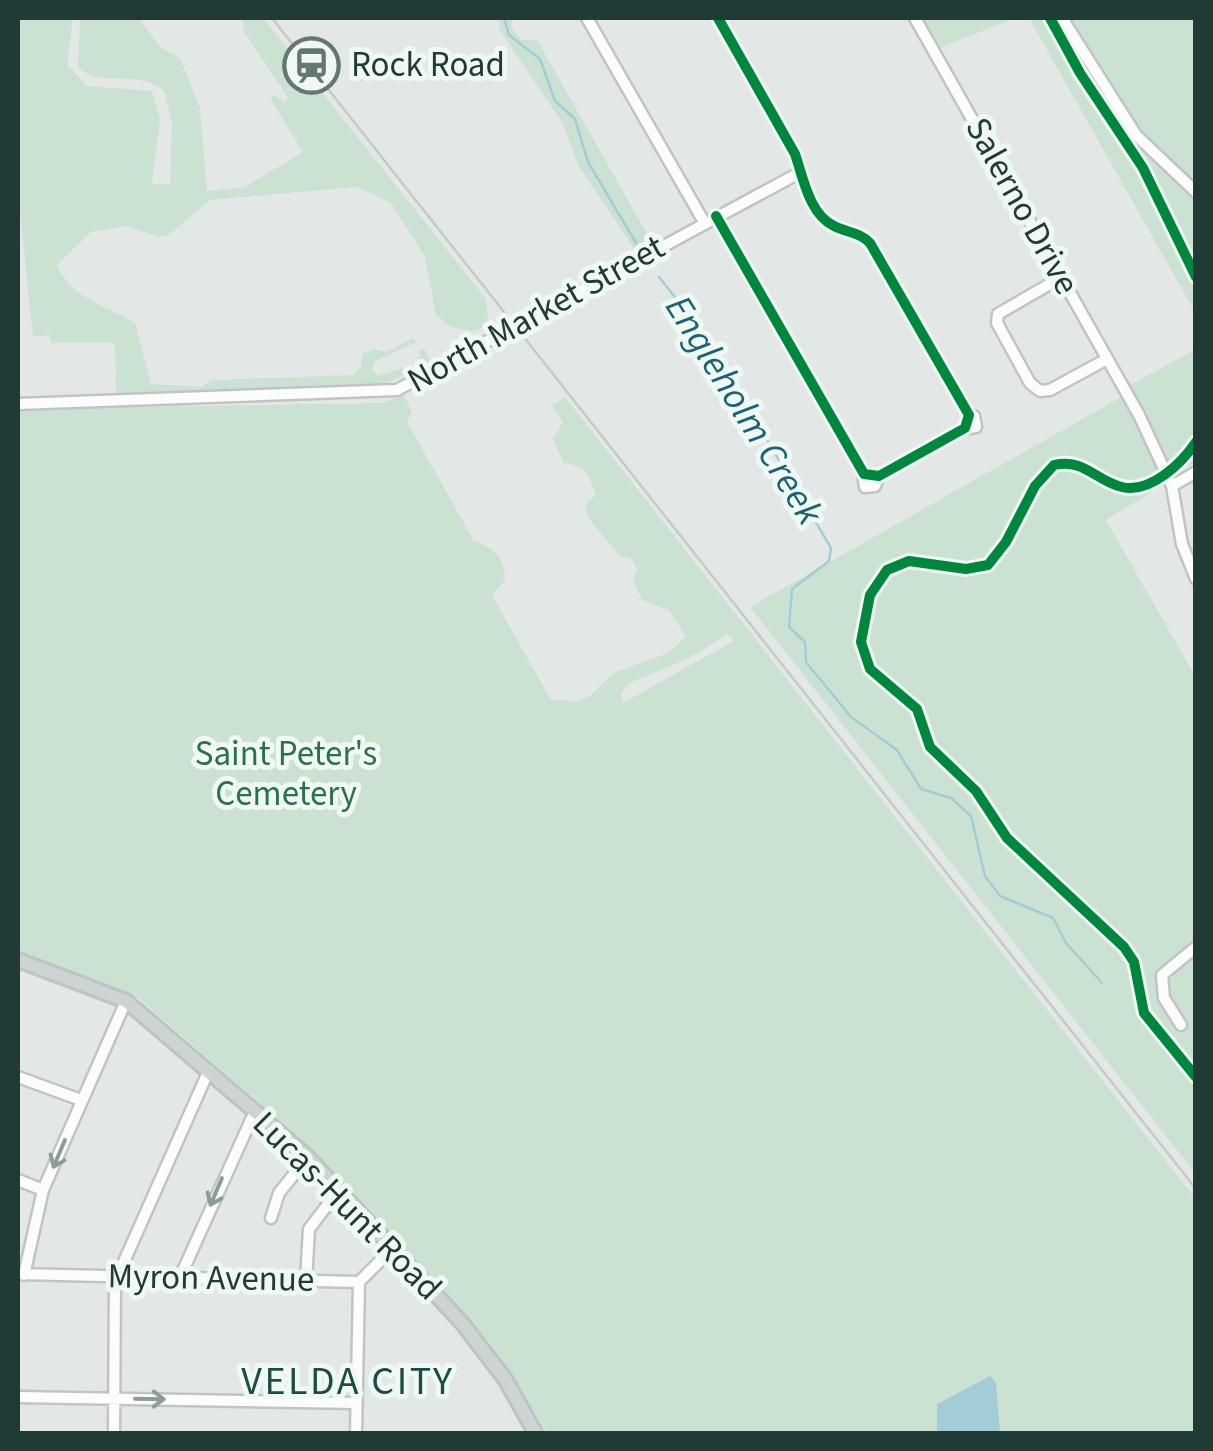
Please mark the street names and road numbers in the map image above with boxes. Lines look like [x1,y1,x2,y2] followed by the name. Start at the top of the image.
[953,108,1091,304] street label: Salerno Drive
[398,222,674,405] street label: North Market Street
[241,1100,453,1312] street label: Lucas-Hunt Road
[107,1251,315,1305] street label: Myron Avenue

